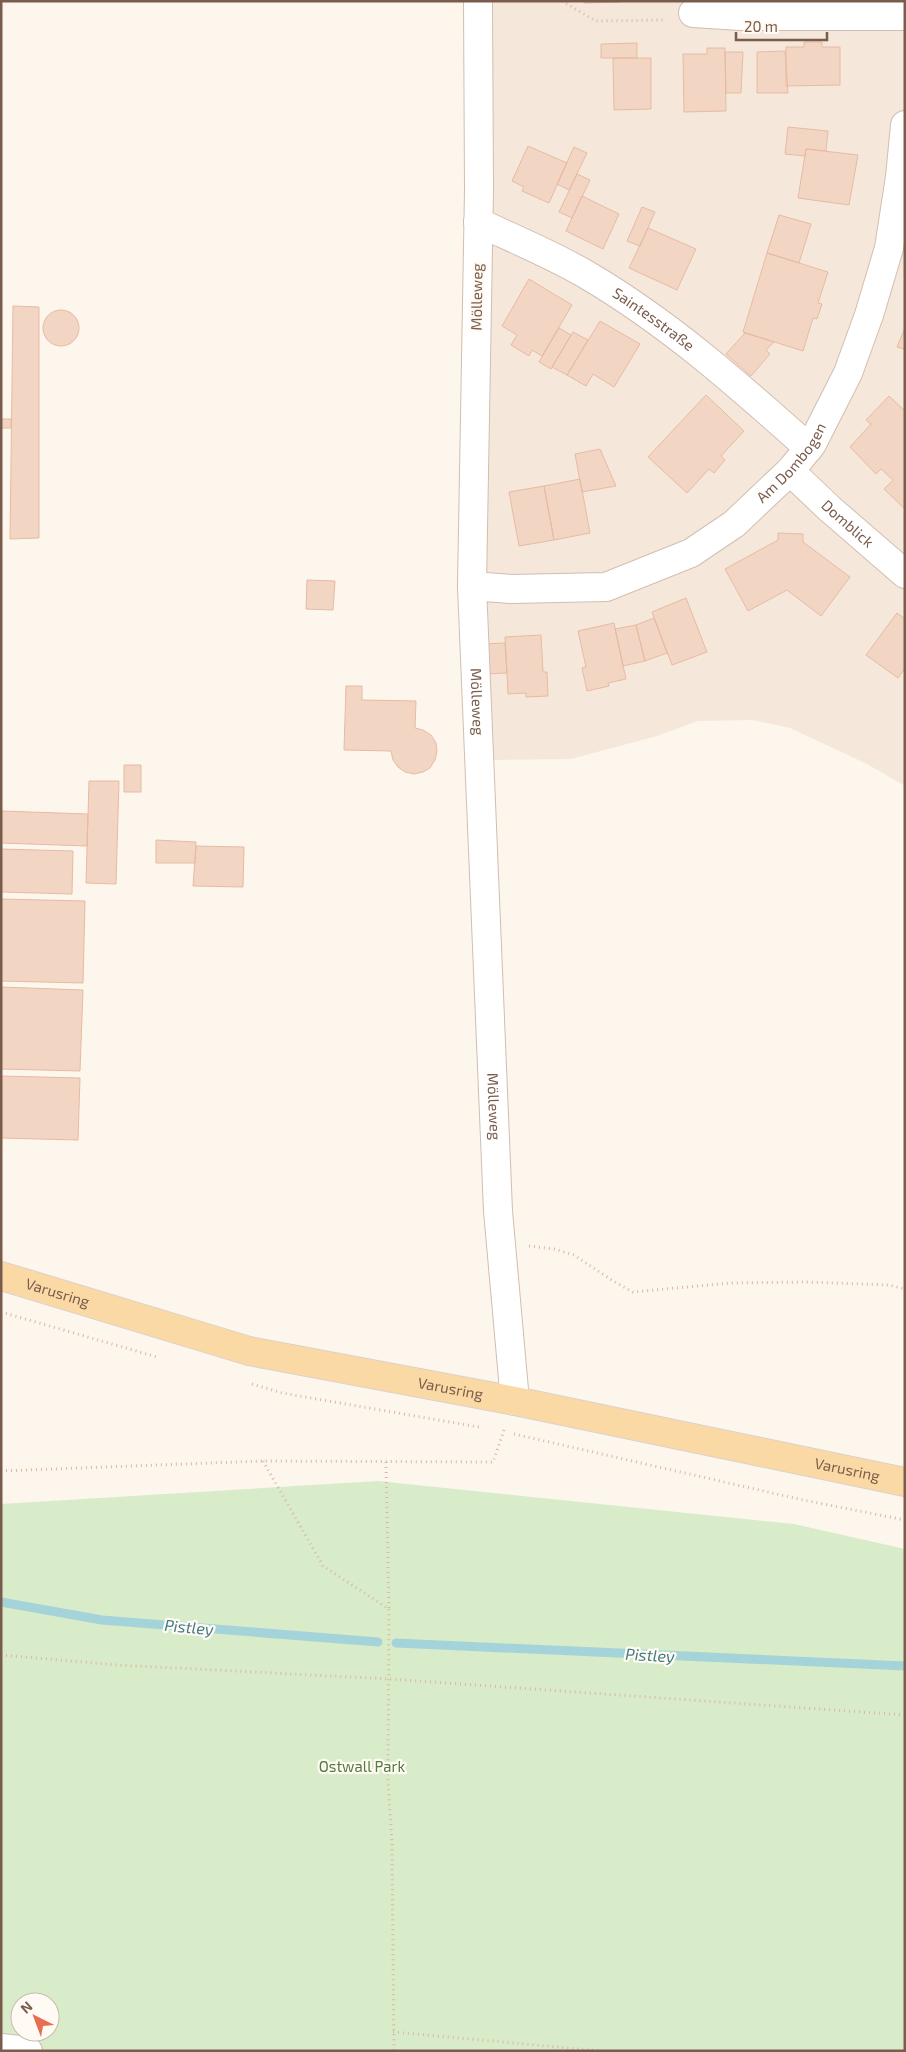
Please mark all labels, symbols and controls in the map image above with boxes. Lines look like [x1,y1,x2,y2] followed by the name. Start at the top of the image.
[736,10,827,42] scale bar
[744,17,778,35] text: 20 m
[466,263,486,331] street label: Mölleweg
[610,283,698,354] street label: Saintesstraße
[752,420,829,506] street label: Am Dombogen
[818,496,878,551] street label: Domblick
[467,668,488,736] street label: Mölleweg
[484,1072,505,1141] street label: Mölleweg
[24,1274,93,1310] street label: Varusring
[416,1373,485,1403] street label: Varusring
[813,1453,882,1485] street label: Varusring
[164,1615,215,1639] water label: Pistley
[625,1644,676,1666] water label: Pistley
[319,1757,406,1775] park label: Ostwall Park
[10,1992,60,2042] north arrow
[17,1997,35,2017] text: N

